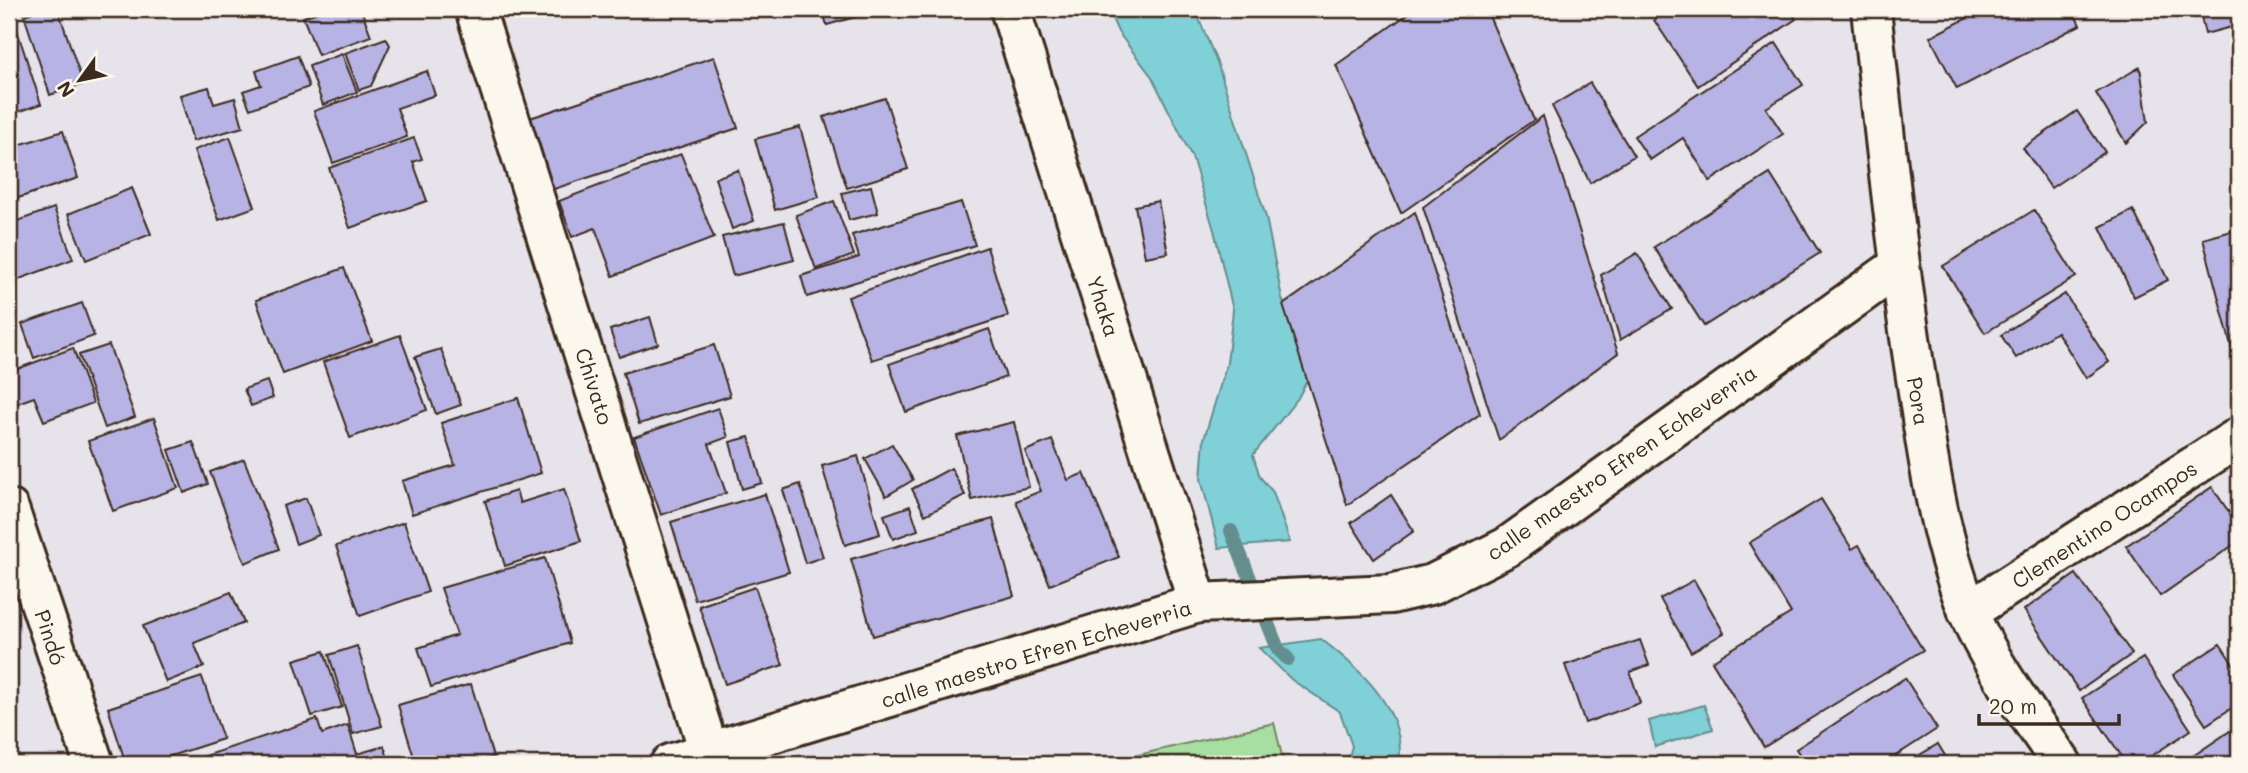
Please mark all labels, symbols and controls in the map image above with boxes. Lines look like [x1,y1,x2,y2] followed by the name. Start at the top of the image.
[46,46,116,116] north arrow
[51,77,80,102] text: N
[1081,272,1127,340] street label: Yhaka
[570,344,620,428] street label: Chivato
[1481,358,1761,566] street label: calle maestro Efren Echeverria
[1902,375,1936,427] street label: Pora
[2006,454,2202,594] street label: Clementino Ocampos
[877,593,1195,713] street label: calle maestro Efren Echeverria
[29,606,73,668] street label: Pindó
[1979,682,2118,726] scale bar
[1989,692,2037,719] text: 20 m

